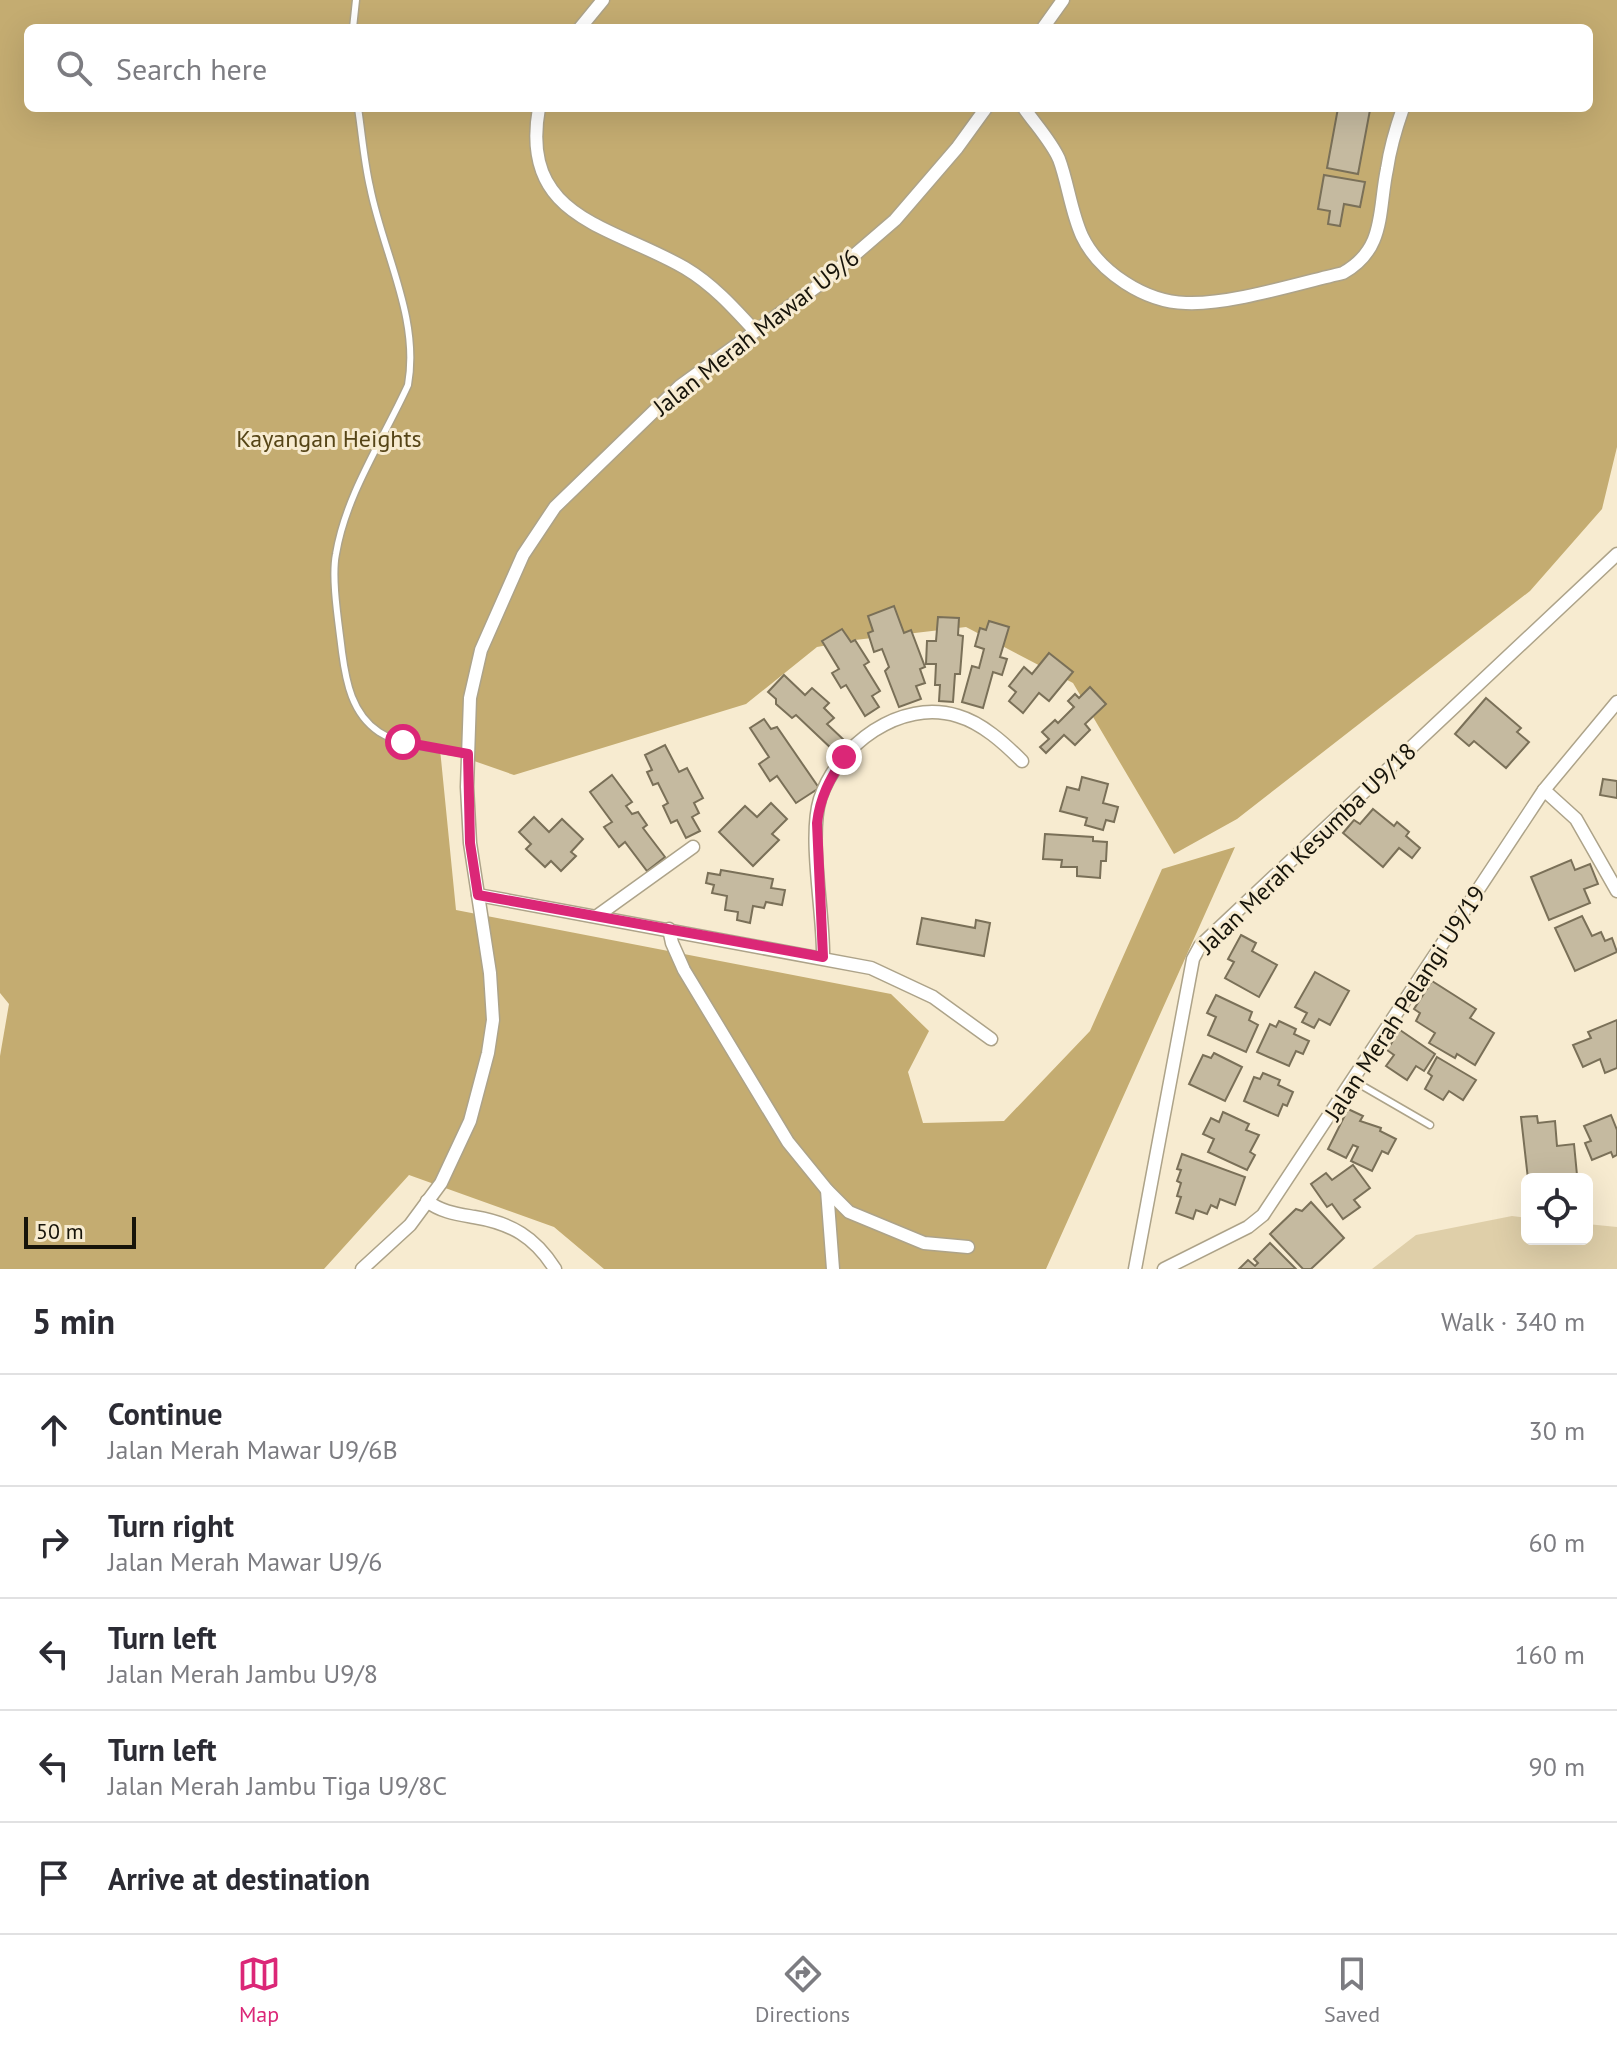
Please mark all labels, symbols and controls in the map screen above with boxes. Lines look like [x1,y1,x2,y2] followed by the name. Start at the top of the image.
[24,24,1593,112] search box
[52,46,96,90] icon: search
[116,49,267,88] text: Search here
[646,242,865,423] street label: Jalan Merah Mawar U9/6
[236,423,422,454] park label: Kayangan Heights
[385,724,421,760] route start
[1191,736,1422,961] street label: Jalan Merah Kesumba U9/18
[826,739,862,775] route end
[1317,880,1493,1127] street label: Jalan Merah Pelangi U9/19
[1521,1173,1593,1245] map controls
[1521,1173,1593,1245] button: locate
[24,1213,136,1249] scale bar
[36,1217,84,1245] text: 50 m
[32,1299,115,1343] text: 5 min
[1441,1305,1585,1338] text: Walk · 340 m
[108,1394,222,1433] text: Continue
[32,1408,76,1452] icon: ahead
[1529,1414,1585,1447] text: 30 m
[108,1433,398,1466] text: Jalan Merah Mawar U9/6B
[108,1506,234,1545] text: Turn right
[32,1520,76,1564] icon: right
[1529,1526,1585,1559] text: 60 m
[108,1545,383,1578] text: Jalan Merah Mawar U9/6
[108,1618,216,1657] text: Turn left
[32,1632,76,1676] icon: left
[1514,1638,1585,1671] text: 160 m
[108,1657,378,1690] text: Jalan Merah Jambu U9/8
[108,1730,216,1769] text: Turn left
[32,1744,76,1788] icon: left
[1529,1750,1585,1783] text: 90 m
[108,1769,447,1802] text: Jalan Merah Jambu Tiga U9/8C
[32,1856,76,1900] icon: arrive
[108,1859,370,1898] text: Arrive at destination
[237,1952,281,2028] tab: Map
[755,1952,850,2028] tab: Directions
[1324,1952,1380,2028] tab: Saved

